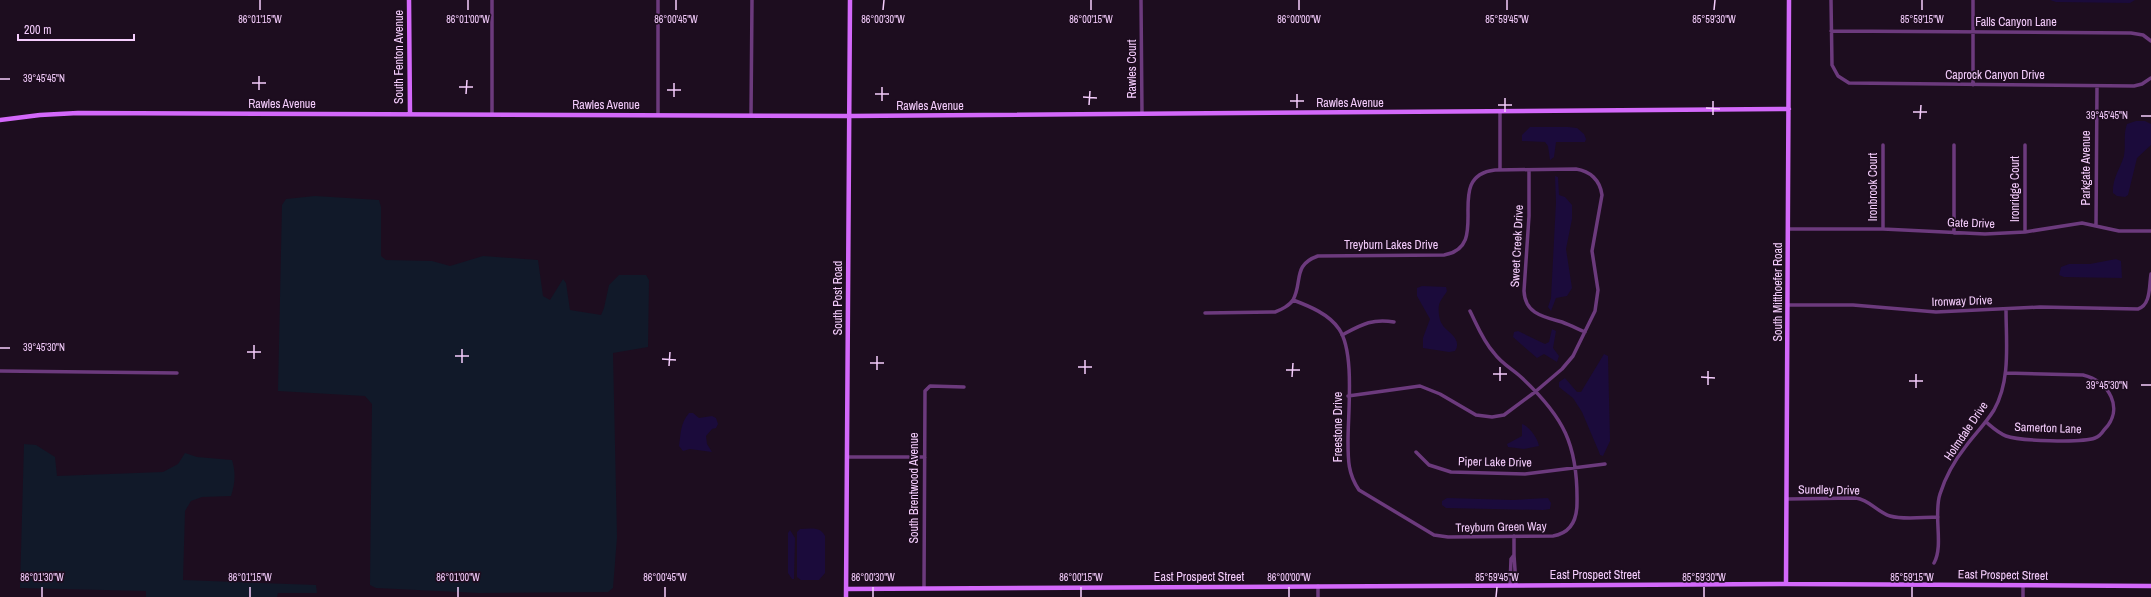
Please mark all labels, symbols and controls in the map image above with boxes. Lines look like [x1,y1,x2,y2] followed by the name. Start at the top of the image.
[391,10,407,104] street label: South Fenton Avenue
[238,13,282,26] text: 86°01'15"W
[446,13,490,26] text: 86°01'00"W
[654,13,698,26] text: 86°00'45"W
[861,13,905,26] text: 86°00'30"W
[1069,13,1113,26] text: 86°00'15"W
[1277,13,1321,26] text: 86°00'00"W
[1485,13,1529,26] text: 85°59'45"W
[1692,13,1736,26] text: 85°59'30"W
[1900,13,1944,26] text: 85°59'15"W
[1975,14,2057,30] street label: Falls Canyon Lane
[18,16,134,42] scale bar
[24,22,51,38] text: 200 m
[1124,39,1140,99] street label: Rawles Court
[1945,67,2045,83] street label: Caprock Canyon Drive
[23,72,65,85] text: 39°45'45"N
[1316,95,1384,111] street label: Rawles Avenue
[248,96,316,112] street label: Rawles Avenue
[572,97,640,113] street label: Rawles Avenue
[896,98,964,114] street label: Rawles Avenue
[2086,109,2128,122] text: 39°45'45"N
[2078,131,2094,205] street label: Parkgate Avenue
[1865,153,1881,221] street label: Ironbrook Court
[2007,156,2023,222] street label: Ironridge Court
[1507,204,1527,288] street label: Sweet Creek Drive
[1947,214,1995,232] street label: Gate Drive
[1344,237,1438,253] street label: Treyburn Lakes Drive
[1770,242,1786,342] street label: South Mitthoefer Road
[830,261,846,335] street label: South Post Road
[1931,292,1993,310] street label: Ironway Drive
[23,341,65,354] text: 39°45'30"N
[2086,379,2128,392] text: 39°45'30"N
[1330,392,1346,462] street label: Freestone Drive
[1940,398,1992,464] street label: Holmdale Drive
[2014,419,2082,437] street label: Samerton Lane
[906,433,922,543] street label: South Brentwood Avenue
[1458,453,1532,471] street label: Piper Lake Drive
[1798,481,1860,499] street label: Sundley Drive
[1455,518,1547,536] street label: Treyburn Green Way
[1958,566,2049,584] street label: East Prospect Street
[1550,567,1640,583] street label: East Prospect Street
[1154,569,1244,585] street label: East Prospect Street
[20,571,64,584] text: 86°01'30"W
[228,571,272,584] text: 86°01'15"W
[436,571,480,584] text: 86°01'00"W
[643,571,687,584] text: 86°00'45"W
[851,571,895,584] text: 86°00'30"W
[1059,571,1103,584] text: 86°00'15"W
[1267,571,1311,584] text: 86°00'00"W
[1475,571,1519,584] text: 85°59'45"W
[1682,571,1726,584] text: 85°59'30"W
[1890,571,1934,584] text: 85°59'15"W

